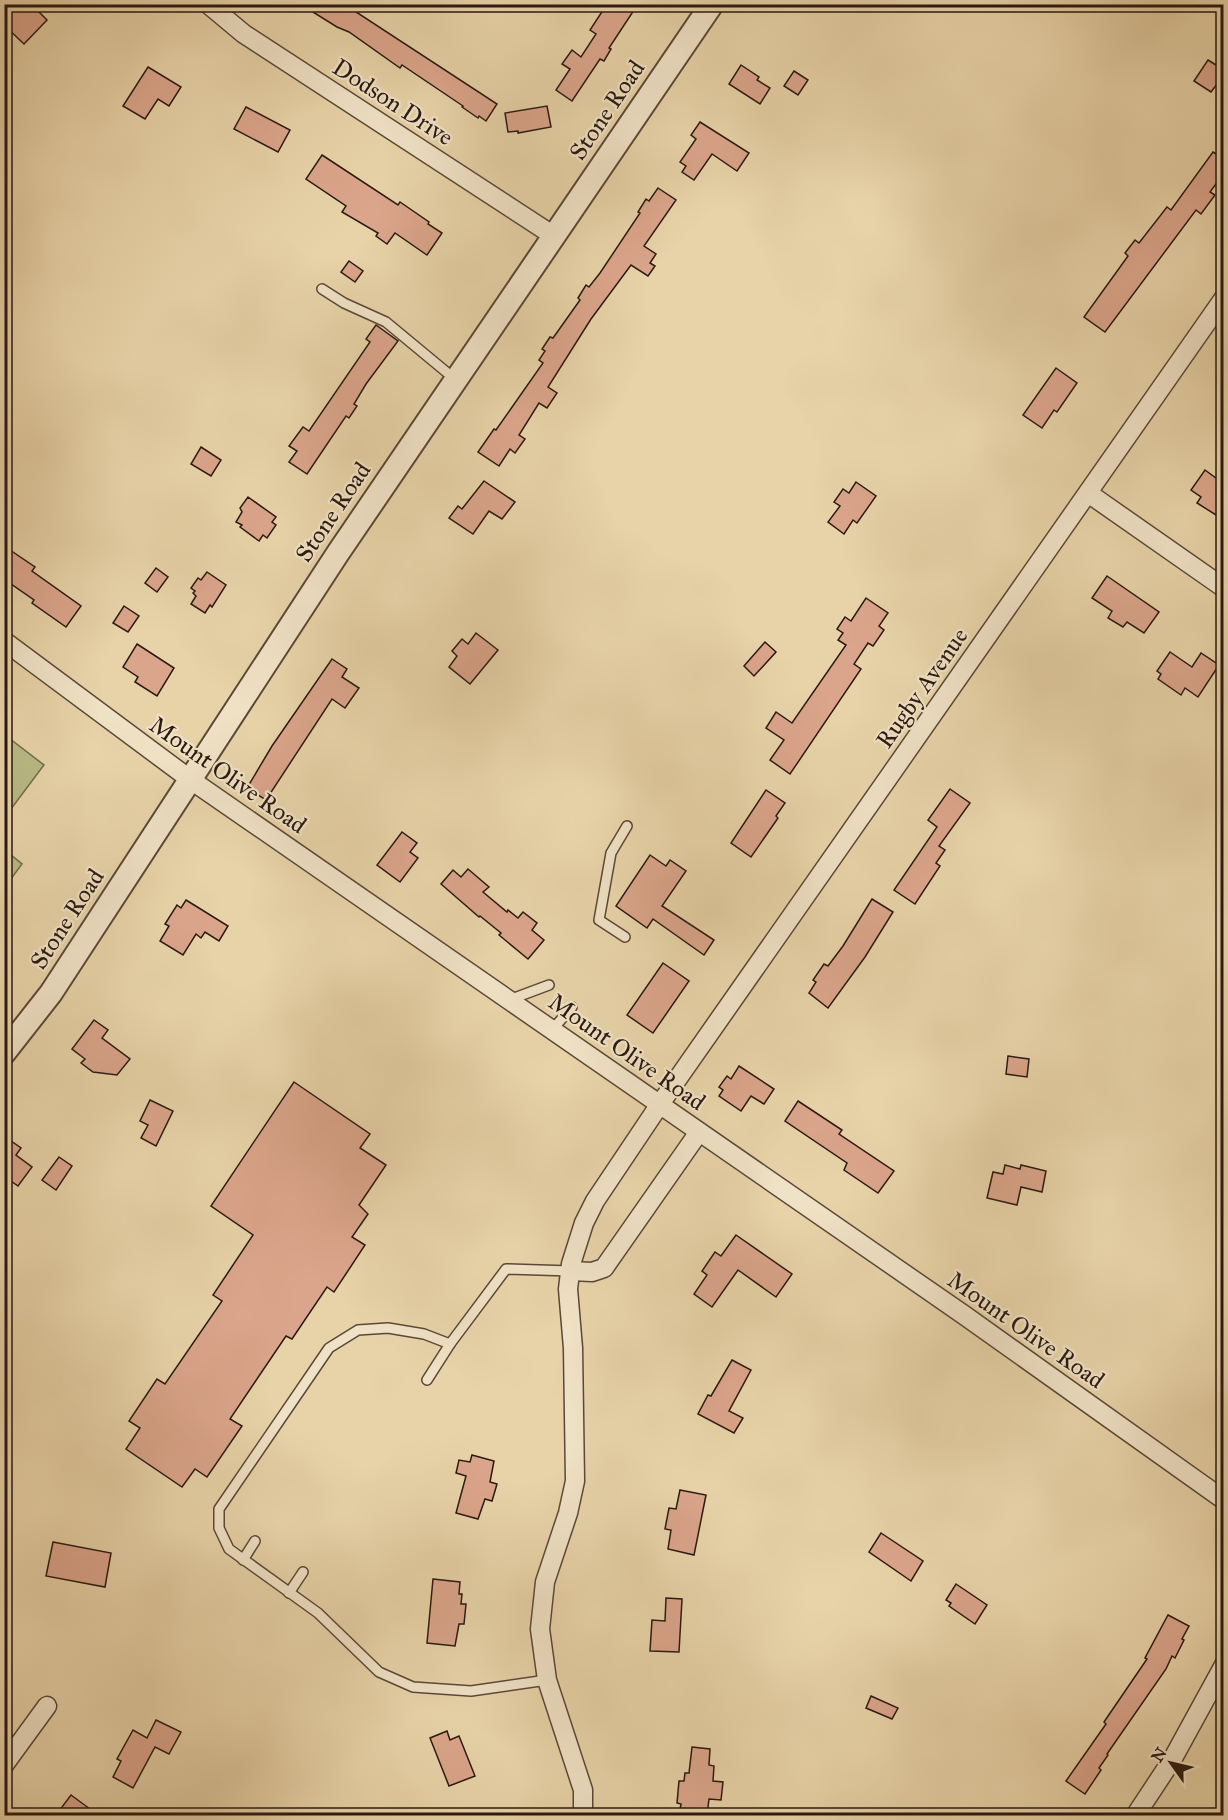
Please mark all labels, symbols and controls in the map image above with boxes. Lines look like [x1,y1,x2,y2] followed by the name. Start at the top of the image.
[327,52,459,152] street label: Dodson Drive
[563,54,651,166] street label: Stone Road
[289,456,377,568] street label: Stone Road
[869,622,975,754] street label: Rugby Avenue
[144,710,312,840] street label: Mount Olive Road
[23,863,111,975] street label: Stone Road
[543,987,711,1117] street label: Mount Olive Road
[942,1265,1110,1395] street label: Mount Olive Road
[1141,1733,1201,1793] north arrow
[1147,1744,1171,1766] text: N

